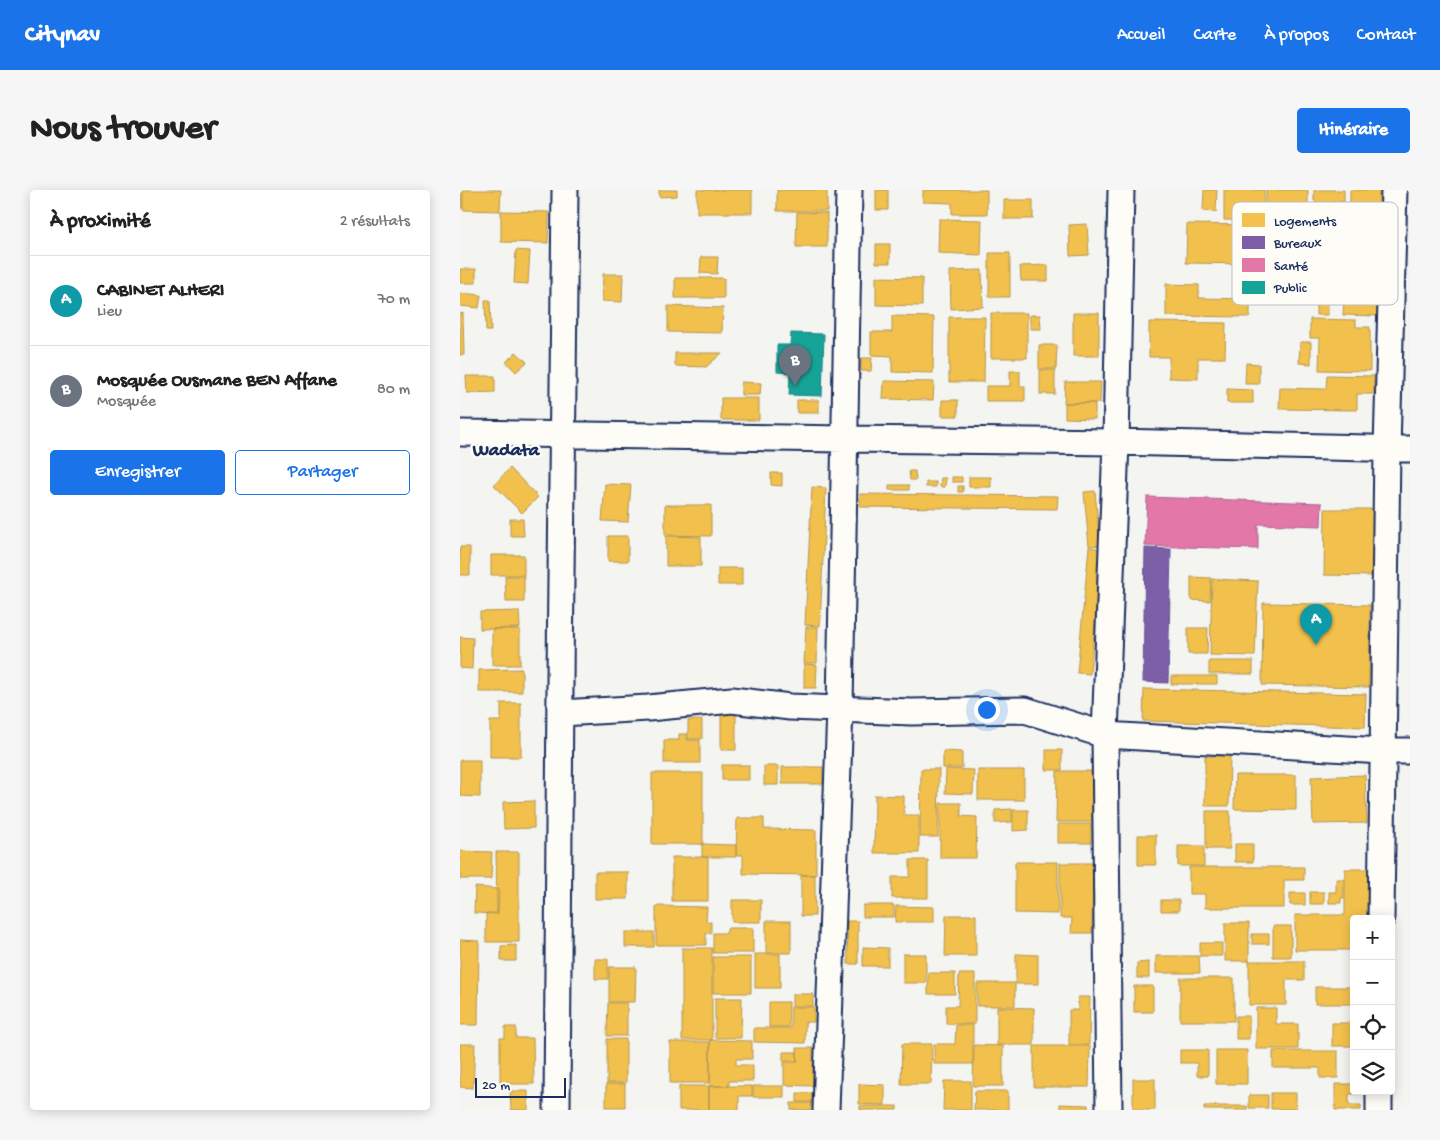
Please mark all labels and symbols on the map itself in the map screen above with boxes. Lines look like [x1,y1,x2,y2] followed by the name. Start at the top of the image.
[1232,202,1398,305] legend
[1274,214,1337,231] text: Logements
[1273,236,1322,253] text: Bureaux
[1274,259,1309,276] text: Santé
[1273,281,1308,298] text: Public
[779,345,811,386] pin: B
[472,440,541,463] district label: Wadata
[1300,604,1332,645] pin: A
[974,697,1000,723] your location
[475,1075,566,1098] scale bar

